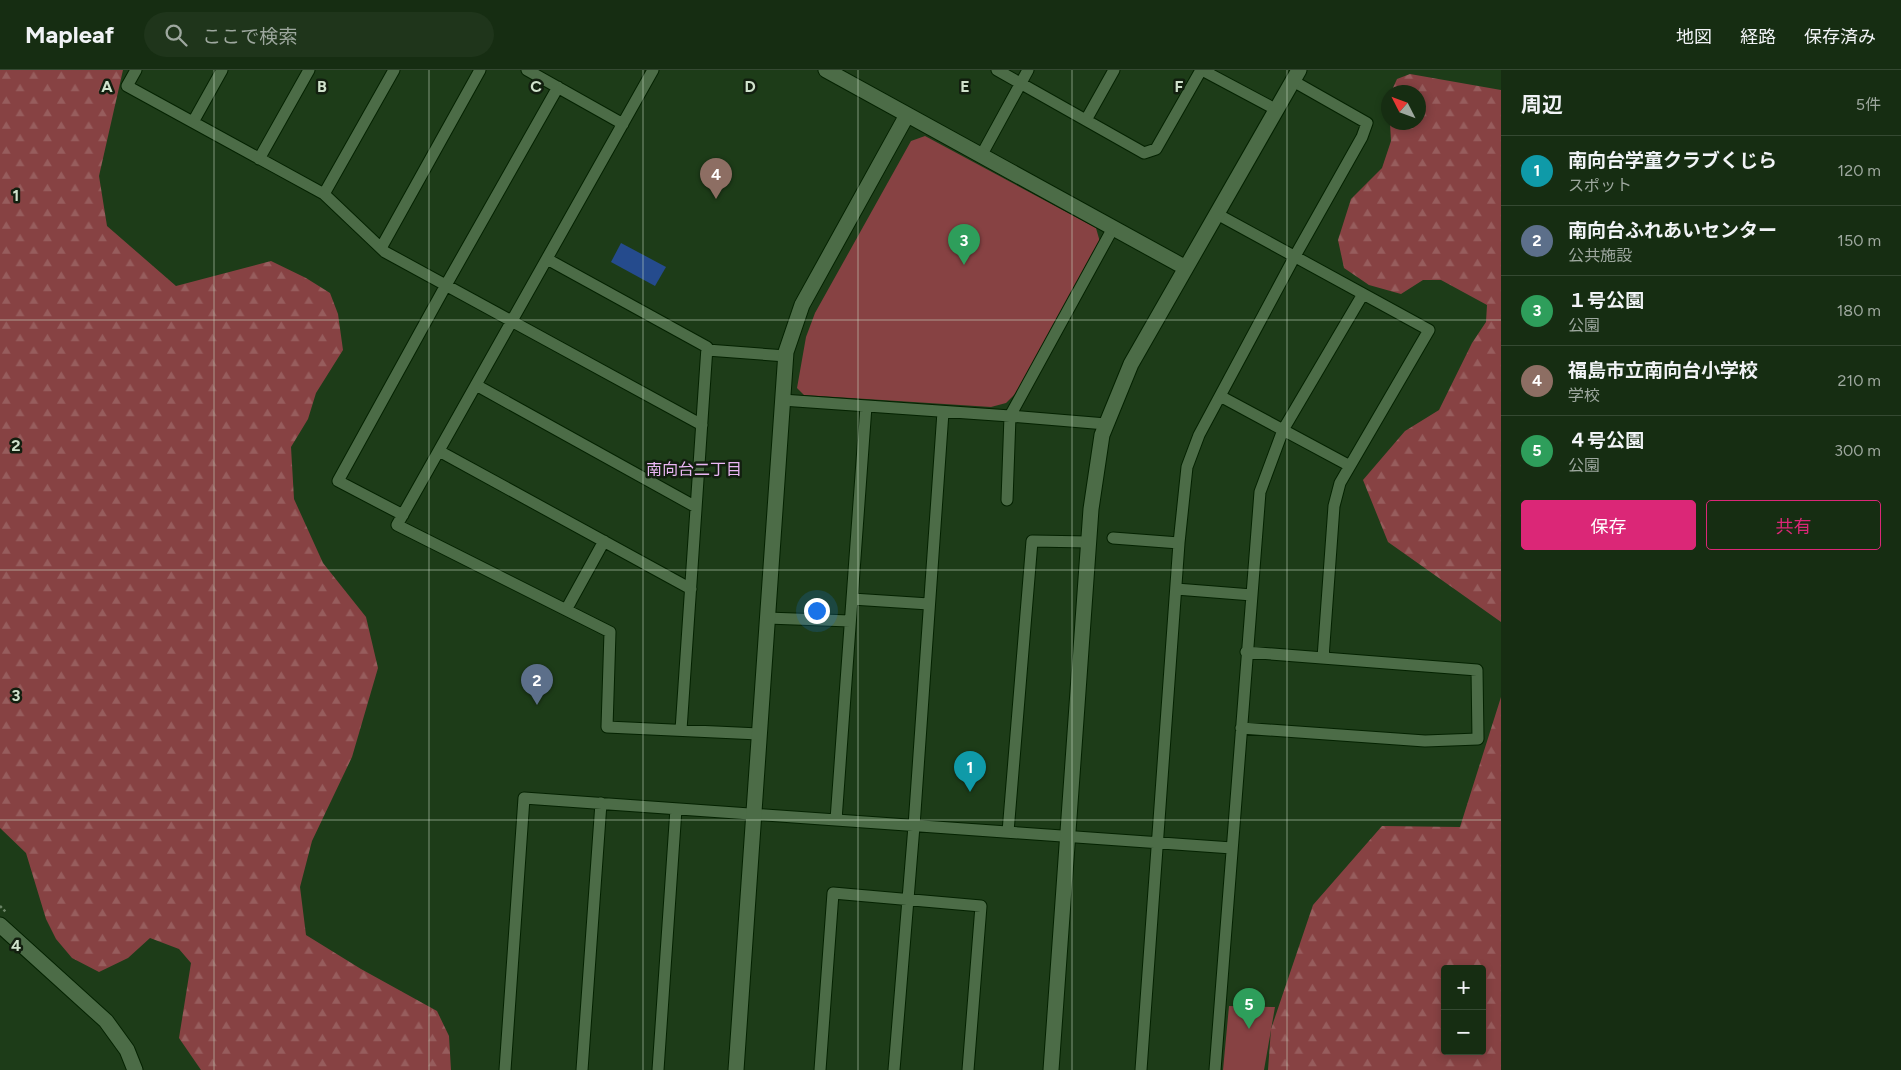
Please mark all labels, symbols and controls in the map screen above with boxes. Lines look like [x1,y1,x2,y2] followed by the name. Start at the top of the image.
[144,12,494,57] search box
[25,20,114,49] text: Mapleaf
[162,21,190,49] icon: search
[202,25,297,48] text: ここで検索
[1676,26,1712,48] text: 地図
[1740,26,1776,48] text: 経路
[1804,26,1876,48] text: 保存済み
[101,77,113,96] text: A
[317,77,327,96] text: B
[530,77,542,96] text: C
[744,77,756,96] text: D
[960,77,970,96] text: E
[1175,77,1184,96] text: F
[1381,85,1426,130] north arrow
[1521,92,1563,117] text: 周辺
[1856,95,1881,114] text: 5件
[1568,149,1777,172] text: 南向台学童クラブくじら
[700,158,732,199] pin: 4
[1534,161,1540,180] text: 1
[1838,161,1881,180] text: 120 m
[1568,176,1632,195] text: スポット
[13,186,19,205] text: 1
[1568,219,1777,242] text: 南向台ふれあいセンター
[948,224,980,265] pin: 3
[1532,231,1542,250] text: 2
[1837,231,1881,250] text: 150 m
[1568,246,1632,265] text: 公共施設
[1568,289,1644,312] text: １号公園
[1533,301,1541,320] text: 3
[1837,301,1881,320] text: 180 m
[1568,316,1600,335] text: 公園
[1568,359,1758,382] text: 福島市立南向台小学校
[1532,371,1542,390] text: 4
[1838,371,1881,390] text: 210 m
[1568,386,1600,405] text: 学校
[1568,429,1644,452] text: ４号公園
[11,436,21,455] text: 2
[1532,441,1542,460] text: 5
[1834,441,1881,460] text: 300 m
[1568,456,1600,475] text: 公園
[646,460,742,479] district label: 南向台二丁目
[1521,500,1696,550] button: 保存
[1706,500,1881,550] button: 共有
[804,598,830,624] your location
[521,664,553,705] pin: 2
[12,686,21,705] text: 3
[954,751,986,792] pin: 1
[11,936,21,955] text: 4
[1441,965,1486,1055] map controls
[1441,965,1486,1010] button: +
[1233,988,1265,1029] pin: 5
[1441,1010,1486,1055] button: −

